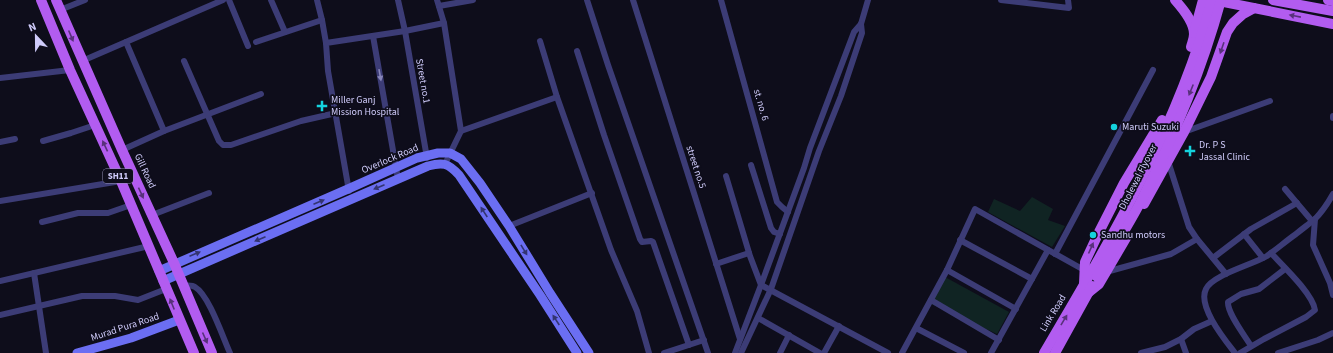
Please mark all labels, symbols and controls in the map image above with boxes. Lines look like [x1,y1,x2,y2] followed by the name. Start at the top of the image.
[1289,13,1301,19] one-way arrow
[16,16,56,56] north arrow
[26,19,39,36] text: N
[68,30,74,41] one-way arrow
[1219,42,1225,54] one-way arrow
[412,57,434,105] street label: Street no.1
[377,68,383,81] one-way arrow
[1187,84,1193,96] one-way arrow
[750,88,772,122] street label: st. no. 6
[331,93,400,119] place label: Miller Ganj Mission Hospital
[316,100,328,112] marker: Miller Ganj Mission Hospital
[1122,120,1179,134] place label: Maruti Suzuki
[1109,122,1119,132] marker: Maruti Suzuki
[1199,138,1250,164] place label: Dr. P S Jassal Clinic
[102,141,108,152] one-way arrow
[359,141,421,177] street label: Overlock Road
[1115,141,1161,212] street label: Dholewal Flyover
[683,144,709,190] street label: street no.5
[1184,145,1196,157] marker: Dr. P S Jassal Clinic
[131,151,159,191] street label: Gill Road
[103,169,133,183] road number: SH11
[373,184,385,190] one-way arrow
[138,187,144,198] one-way arrow
[313,199,324,205] one-way arrow
[480,207,488,217] one-way arrow
[1101,228,1165,242] place label: Sandhu motors
[1088,230,1098,240] marker: Sandhu motors
[254,236,265,242] one-way arrow
[1088,243,1094,254] one-way arrow
[520,244,527,256] one-way arrow
[189,251,201,257] one-way arrow
[1036,292,1070,334] street label: Link Road
[169,298,175,310] one-way arrow
[89,309,161,345] street label: Murad Pura Road
[1060,314,1067,326] one-way arrow
[552,315,560,325] one-way arrow
[202,332,208,343] one-way arrow

